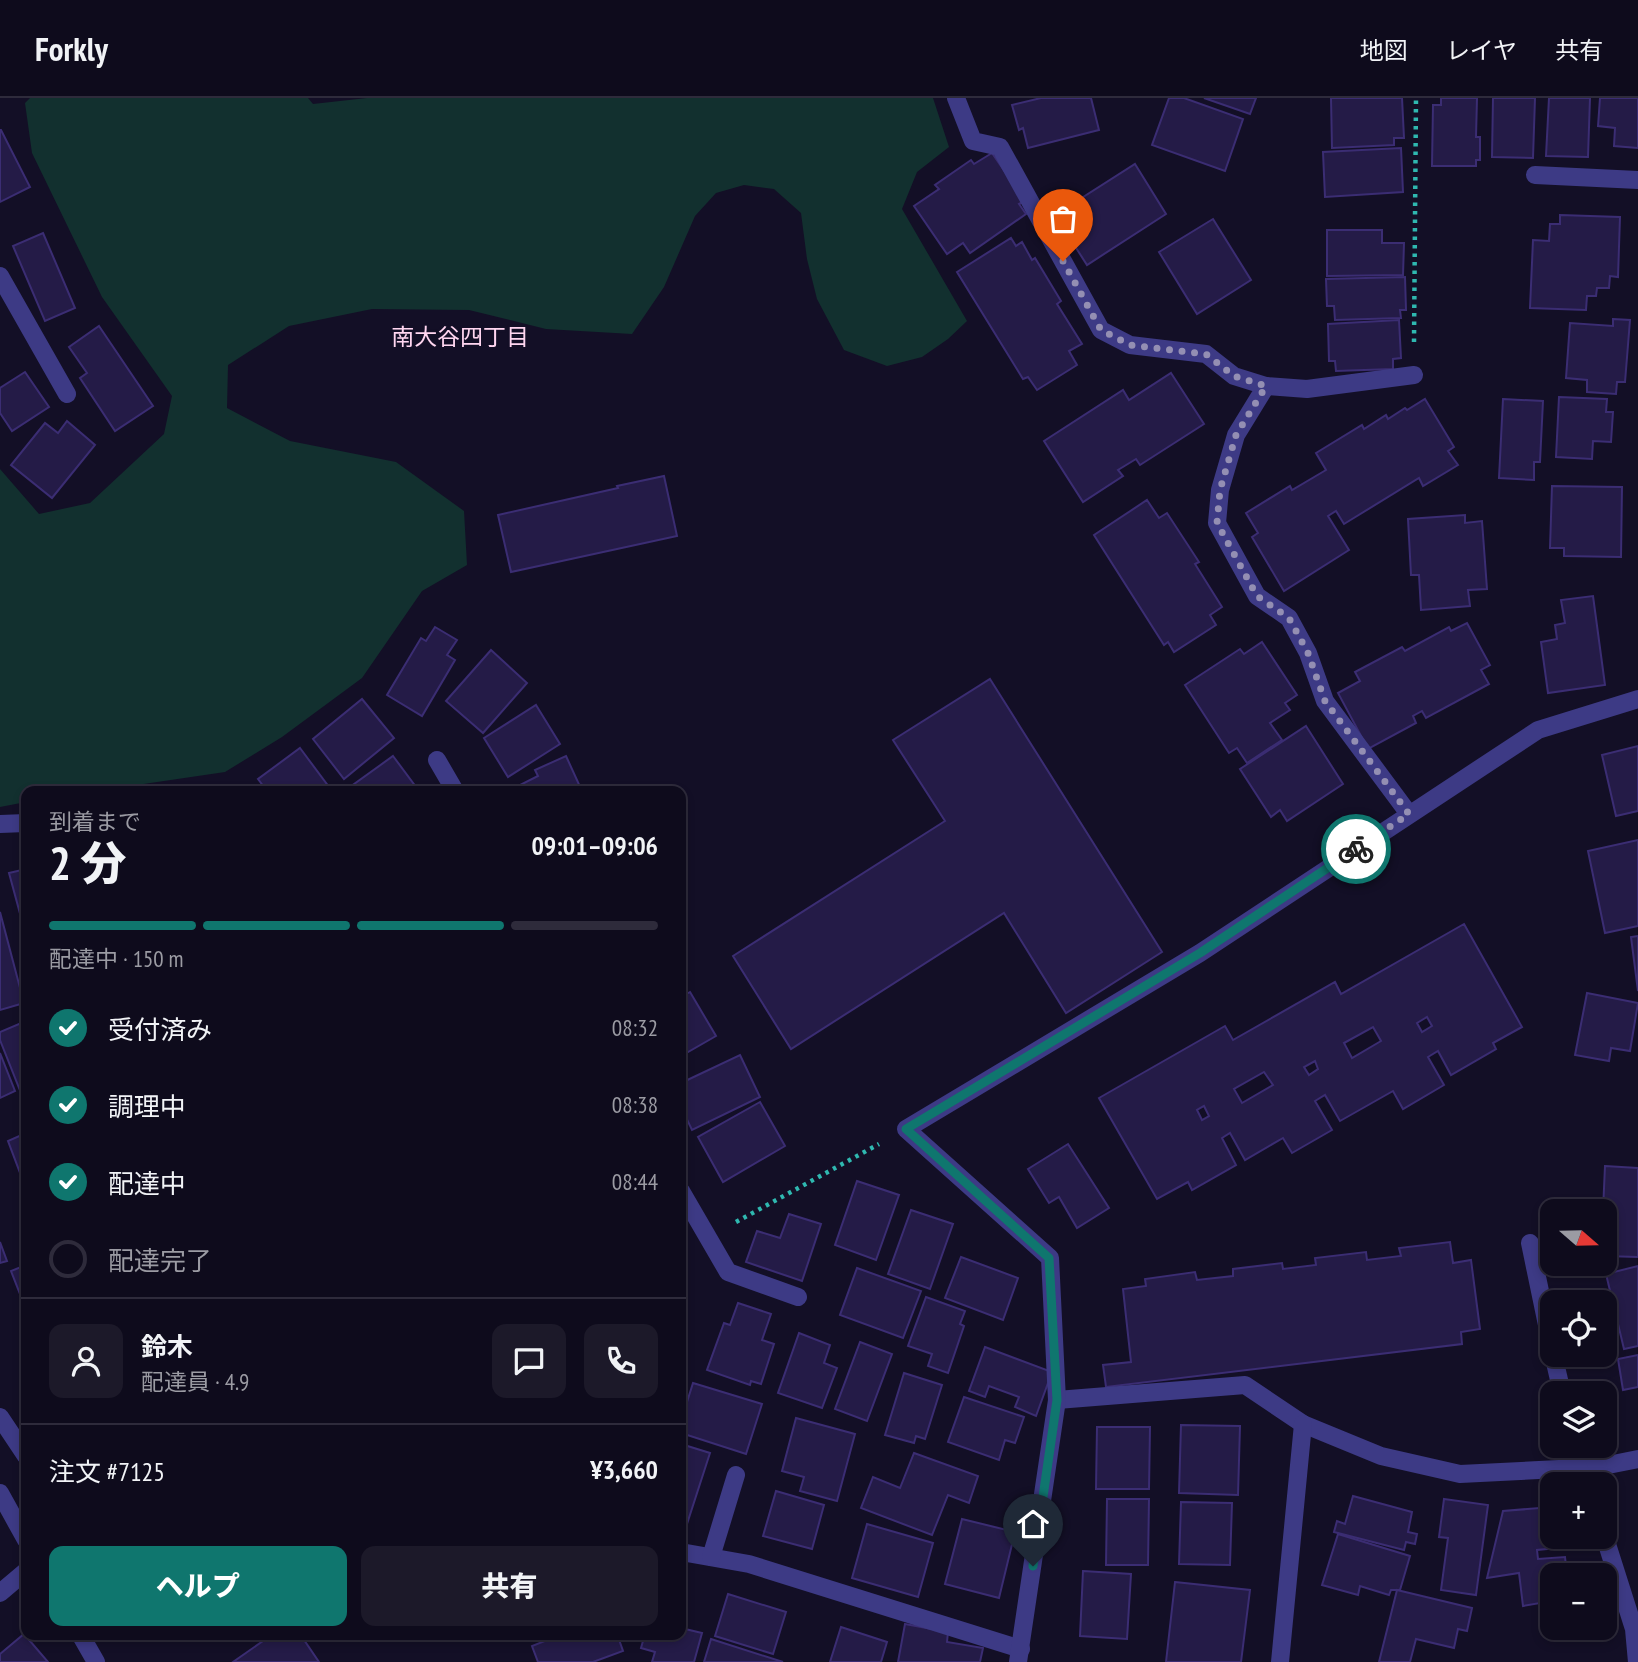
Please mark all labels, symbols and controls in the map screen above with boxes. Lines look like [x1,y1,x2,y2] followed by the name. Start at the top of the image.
[35,27,108,70] text: Forkly
[1360,35,1408,66] text: 地図
[1446,35,1517,66] text: レイヤ
[1555,35,1603,66] text: 共有
[1033,189,1093,261] pin
[1044,200,1082,238] icon: bag
[391,322,529,351] district label: 南大谷四丁目
[49,807,141,836] text: 到着まで
[1321,814,1391,884] courier
[531,829,658,862] text: 09:01–09:06
[1337,830,1375,868] icon: bike
[49,833,126,893] text: 2 分
[49,944,184,973] text: 配達中 · 150 m
[49,1009,87,1047] icon: check
[108,1013,212,1046] text: 受付済み
[612,1013,658,1042] text: 08:32
[49,1086,87,1124] icon: check
[108,1090,186,1123] text: 調理中
[612,1090,658,1119] text: 08:38
[49,1163,87,1201] icon: check
[108,1167,186,1200] text: 配達中
[612,1167,658,1196] text: 08:44
[1540,1199,1617,1276] north arrow
[1540,1199,1617,1640] map controls
[108,1244,212,1277] text: 配達完了
[1540,1290,1617,1367] button: locate
[49,1324,123,1398] button: person
[492,1324,566,1398] button: chat
[584,1324,658,1398] button: phone
[141,1330,193,1363] text: 鈴木
[141,1367,249,1396] text: 配達員 · 4.9
[1540,1381,1617,1458] button: layers
[590,1453,658,1486] text: ¥3,660
[49,1455,165,1488] text: 注文 #7125
[1540,1472,1617,1549] button: +
[1003,1494,1063,1566] pin
[1014,1505,1052,1543] icon: home
[49,1546,347,1626] button: ヘルプ
[361,1546,658,1626] button: 共有
[1540,1563,1617,1640] button: −

